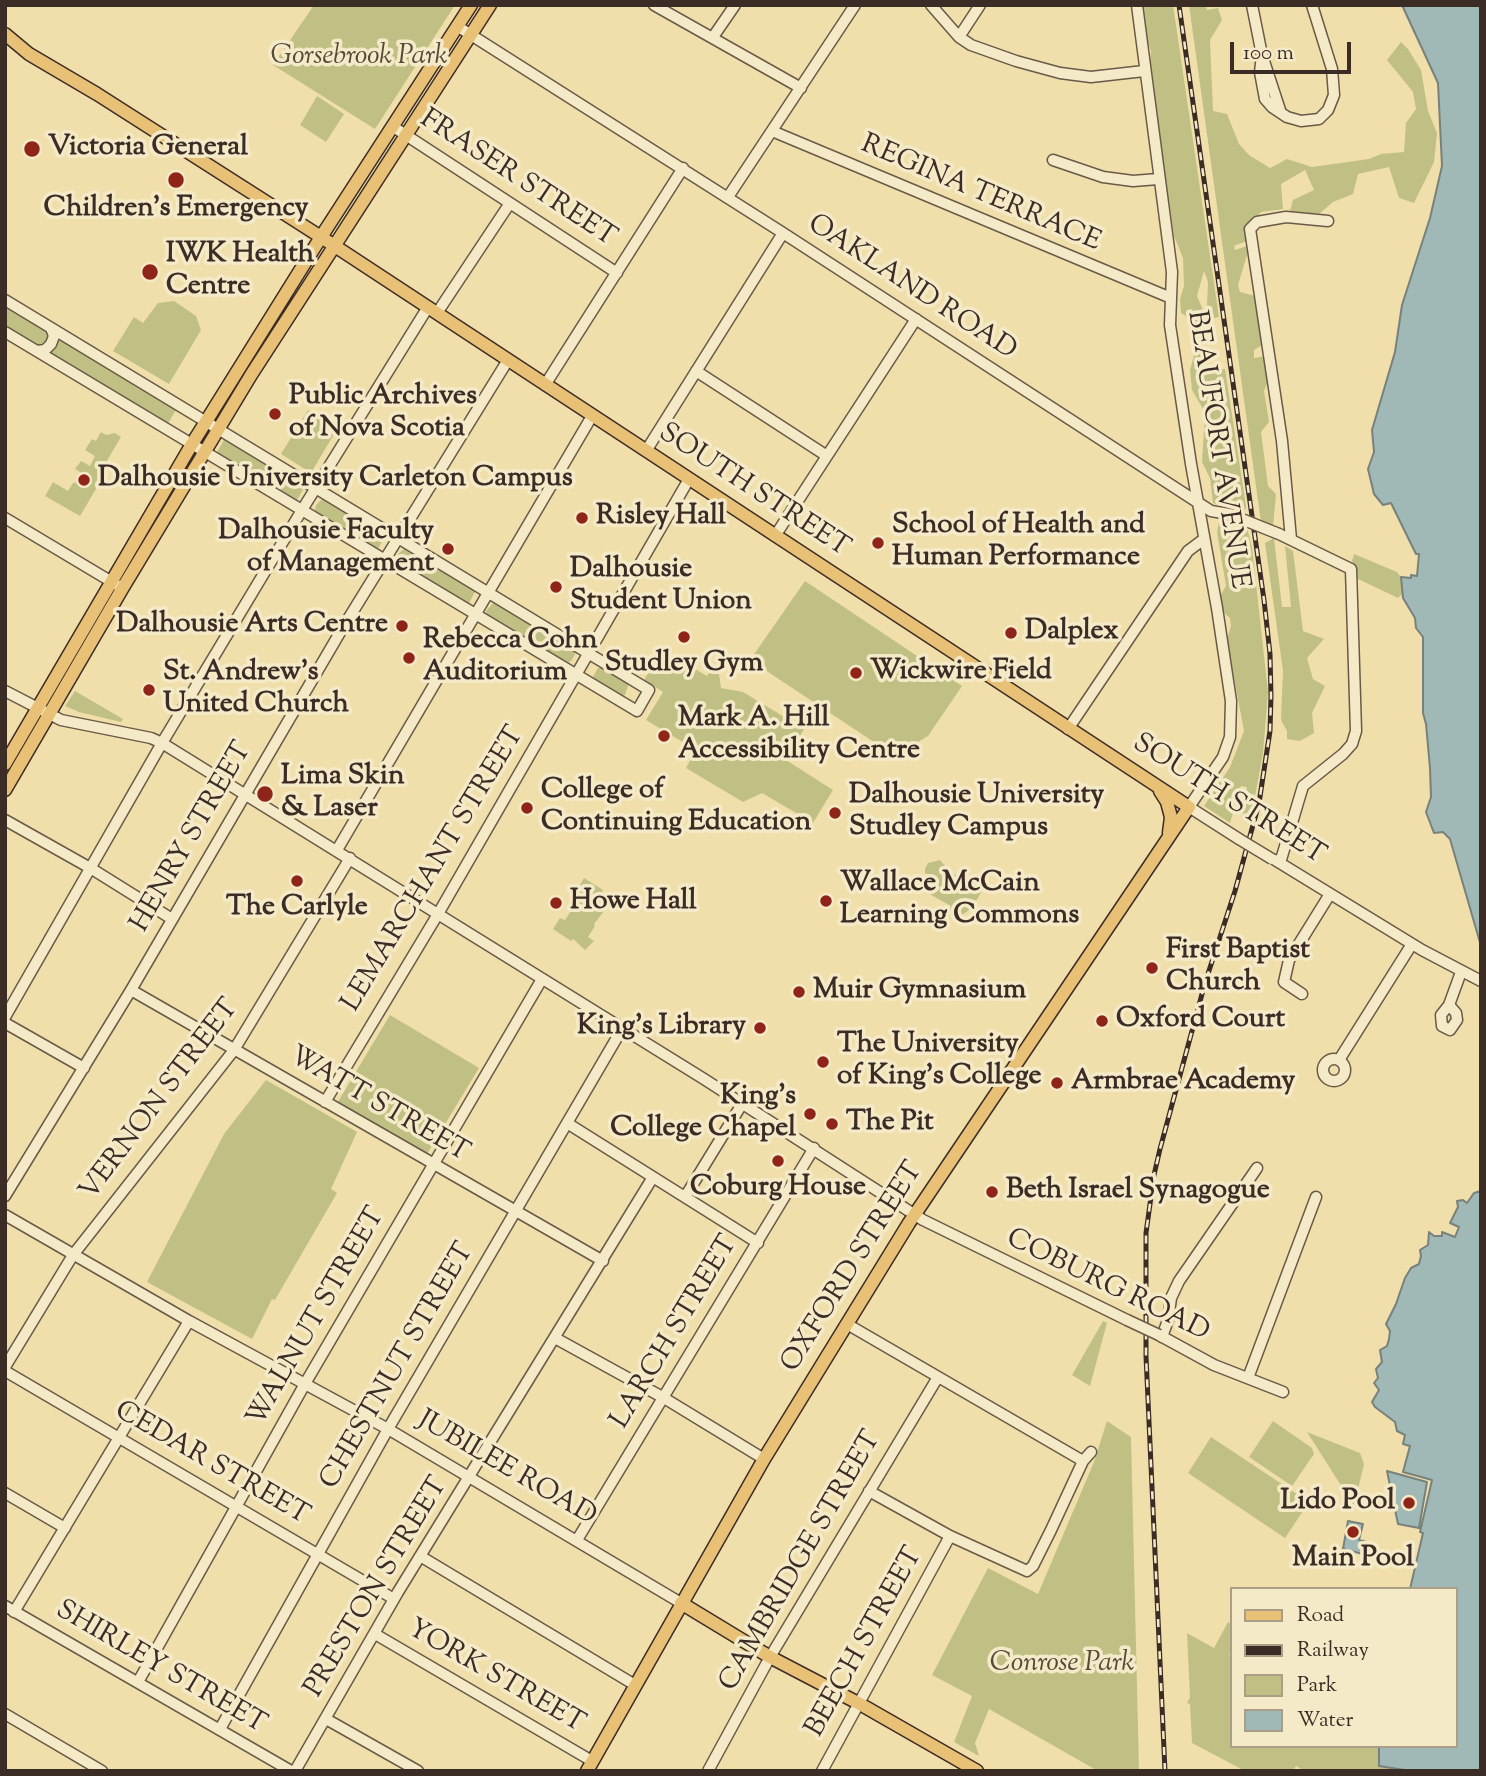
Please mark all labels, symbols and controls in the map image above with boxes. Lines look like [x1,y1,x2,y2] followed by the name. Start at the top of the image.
[1234,28,1355,72] scale bar
[1243,39,1294,69] text: 100 m
[270,41,448,75] park label: Gorsebrook Park
[412,104,622,256] street label: FRASER STREET
[855,129,1105,261] street label: REGINA TERRACE
[48,132,248,166] place label: Victoria General
[22,139,42,159] marker: Victoria General
[166,170,186,190] marker: Children's Emergency
[44,193,308,227] place label: Children's Emergency
[800,209,1022,369] street label: OAKLAND ROAD
[166,239,314,305] place label: IWK Health Centre
[140,262,160,282] marker: IWK Health Centre
[1177,308,1255,592] street label: BEAUFORT AVENUE
[289,381,477,447] place label: Public Archives of Nova Scotia
[267,406,283,422] marker: Public Archives of Nova Scotia
[651,418,855,566] street label: SOUTH STREET
[98,463,573,497] place label: Dalhousie University Carleton Campus
[76,472,92,488] marker: Dalhousie University Carleton Campus
[596,501,726,535] place label: Risley Hall
[574,510,590,526] marker: Risley Hall
[892,510,1145,576] place label: School of Health and Human Performance
[218,516,434,582] place label: Dalhousie Faculty of Management
[870,535,886,551] marker: School of Health and Human Performance
[440,541,456,557] marker: Dalhousie Faculty of Management
[570,554,752,620] place label: Dalhousie Student Union
[548,579,564,595] marker: Dalhousie Student Union
[116,609,388,643] place label: Dalhousie Arts Centre
[1025,616,1119,650] place label: Dalplex
[394,618,410,634] marker: Dalhousie Arts Centre
[423,625,598,691] place label: Rebecca Cohn Auditorium
[1003,625,1019,641] marker: Dalplex
[676,629,692,645] marker: Studley Gym
[605,648,763,682] place label: Studley Gym
[401,650,417,666] marker: Rebecca Cohn Auditorium
[870,656,1052,690] place label: Wickwire Field
[163,657,349,723] place label: St. Andrew's United Church
[848,665,864,681] marker: Wickwire Field
[141,682,157,698] marker: St. Andrew's United Church
[678,703,920,769] place label: Mark A. Hill Accessibility Centre
[336,721,534,1019] street label: LEMARCHANT STREET
[656,728,672,744] marker: Mark A. Hill Accessibility Centre
[1125,728,1331,874] street label: SOUTH STREET
[125,737,261,939] street label: HENRY STREET
[281,761,404,827] place label: Lima Skin & Laser
[541,775,811,841] place label: College of Continuing Education
[849,780,1104,846] place label: Dalhousie University Studley Campus
[255,784,275,804] marker: Lima Skin & Laser
[519,800,535,816] marker: College of Continuing Education
[827,805,843,821] marker: Dalhousie University Studley Campus
[840,868,1079,934] place label: Wallace McCain Learning Commons
[289,873,305,889] marker: The Carlyle
[570,886,696,920] place label: Howe Hall
[226,892,368,926] place label: The Carlyle
[818,893,834,909] marker: Wallace McCain Learning Commons
[548,895,564,911] marker: Howe Hall
[1166,935,1310,1001] place label: First Baptist Church
[1144,960,1160,976] marker: First Baptist Church
[813,975,1026,1009] place label: Muir Gymnasium
[791,984,807,1000] marker: Muir Gymnasium
[74,994,248,1208] street label: VERNON STREET
[1116,1004,1285,1038] place label: Oxford Court
[577,1011,746,1045] place label: King's Library
[1094,1013,1110,1029] marker: Oxford Court
[752,1020,768,1036] marker: King's Library
[837,1029,1042,1095] place label: The University of King's College
[282,1041,474,1171] street label: WATT STREET
[815,1054,831,1070] marker: The University of King's College
[1071,1066,1295,1100] place label: Armbrae Academy
[1049,1075,1065,1091] marker: Armbrae Academy
[610,1081,796,1147] place label: King's College Chapel
[802,1106,818,1122] marker: King's College Chapel
[846,1107,934,1141] place label: The Pit
[824,1116,840,1132] marker: The Pit
[770,1153,786,1169] marker: Coburg House
[776,1157,932,1379] street label: OXFORD STREET
[690,1172,866,1206] place label: Coburg House
[1006,1175,1270,1209] place label: Beth Israel Synagogue
[984,1184,1000,1200] marker: Beth Israel Synagogue
[242,1202,394,1434] street label: WALNUT STREET
[1000,1223,1214,1351] street label: COBURG ROAD
[605,1230,747,1436] street label: LARCH STREET
[315,1238,483,1496] street label: CHESTNUT STREET
[108,1396,314,1534] street label: CEDAR STREET
[410,1405,602,1535] street label: JUBILEE ROAD
[714,1426,890,1698] street label: CAMBRIDGE STREET
[299,1472,457,1704] street label: PRESTON STREET
[1281,1486,1395,1520] place label: Lido Pool
[1401,1495,1417,1511] marker: Lido Pool
[1345,1524,1361,1540] marker: Main Pool
[800,1542,932,1744] street label: BEECH STREET
[1292,1543,1414,1577] place label: Main Pool
[1230,1587,1458,1748] legend
[49,1595,271,1743] street label: SHIRLEY STREET
[1297,1601,1344,1631] text: Road
[400,1614,590,1742] street label: YORK STREET
[1297,1636,1369,1666] text: Railway
[990,1648,1134,1682] park label: Conrose Park
[1297,1671,1337,1701] text: Park
[1297,1706,1353,1736] text: Water

